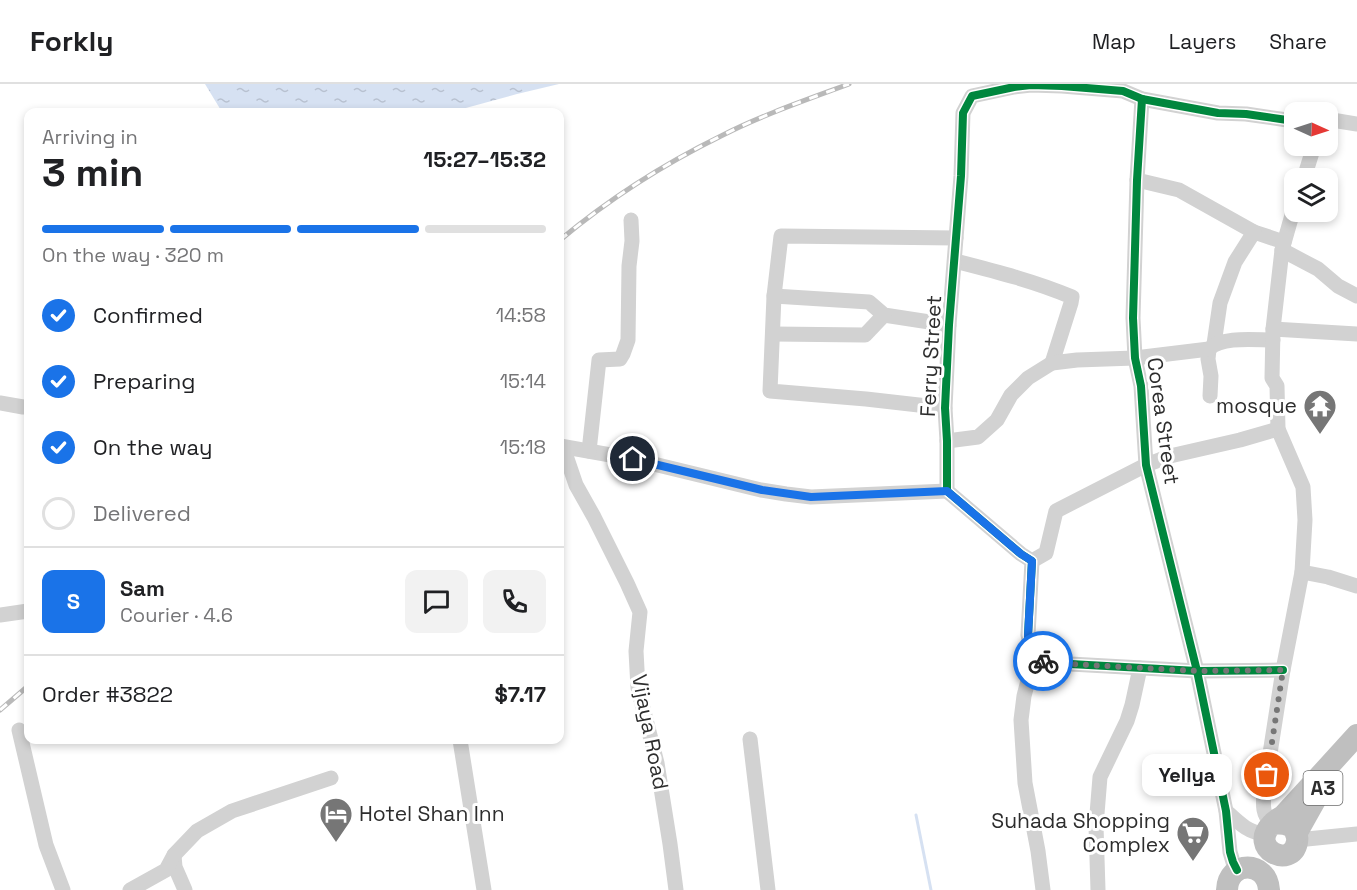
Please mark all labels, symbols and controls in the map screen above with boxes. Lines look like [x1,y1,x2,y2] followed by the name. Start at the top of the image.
[30,23,114,59] text: Forkly
[1092,28,1136,55] text: Map
[1169,28,1236,55] text: Layers
[1269,28,1327,55] text: Share
[1284,102,1338,156] north arrow
[1284,102,1338,222] map controls
[42,124,138,150] text: Arriving in
[423,145,546,173] text: 15:27–15:32
[42,148,143,197] text: 3 min
[1284,168,1338,222] button: layers
[42,242,224,268] text: On the way · 320 m
[914,294,947,418] street label: Ferry Street
[42,299,75,332] icon: check
[93,301,203,329] text: Confirmed
[496,302,546,328] text: 14:58
[1141,356,1186,486] street label: Corea Street
[42,365,75,398] icon: check
[93,367,195,395] text: Preparing
[500,368,546,394] text: 15:14
[1302,388,1338,435] temple icon: mosque
[1216,392,1297,419] place label: mosque
[42,431,75,464] icon: check
[93,433,212,461] text: On the way
[607,433,658,484] pin
[500,434,546,460] text: 15:18
[616,442,649,475] icon: home
[93,499,191,527] text: Delivered
[405,570,468,633] button: chat
[483,570,546,633] button: phone
[120,574,165,602] text: Sam
[67,587,80,615] text: S
[120,602,233,628] text: Courier · 4.6
[1013,631,1073,691] courier
[1027,645,1060,678] icon: bike
[626,672,675,792] street label: Vijaya Road
[42,680,173,708] text: Order #3822
[494,680,546,708] text: $7.17
[1241,749,1292,800] pin
[1141,754,1231,796] callout: Yellya
[1250,758,1283,791] icon: bag
[1159,762,1215,788] text: Yellya
[1304,771,1342,805] road number: A3
[318,796,354,843] hotel icon: Hotel Shan Inn
[359,800,505,827] place label: Hotel Shan Inn
[991,807,1170,858] place label: Suhada Shopping Complex
[1175,815,1211,862] supermarket icon: Suhada Shopping Complex

